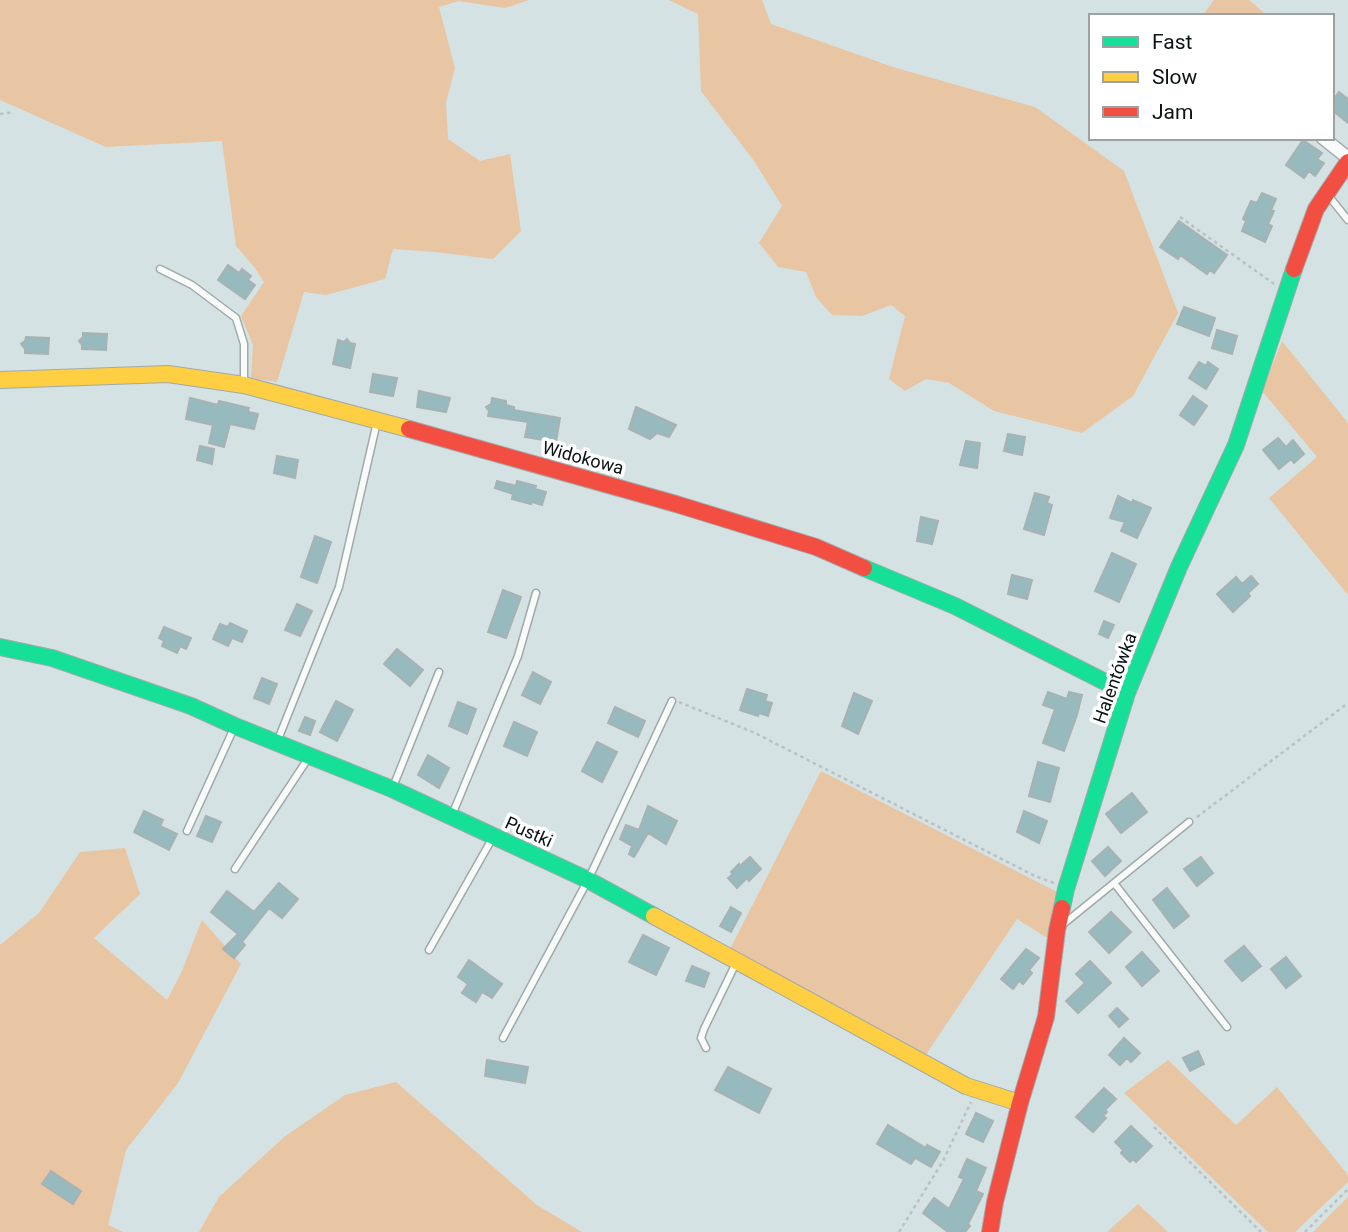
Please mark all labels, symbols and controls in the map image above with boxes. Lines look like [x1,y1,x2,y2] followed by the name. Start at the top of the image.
[1089,14,1334,140] legend
[1152,30,1193,54] text: Fast
[1152,65,1198,89] text: Slow
[1152,100,1193,124] text: Jam
[540,437,626,478] street label: Widokowa
[1088,630,1141,726] street label: Halentówka
[502,812,556,851] street label: Pustki

